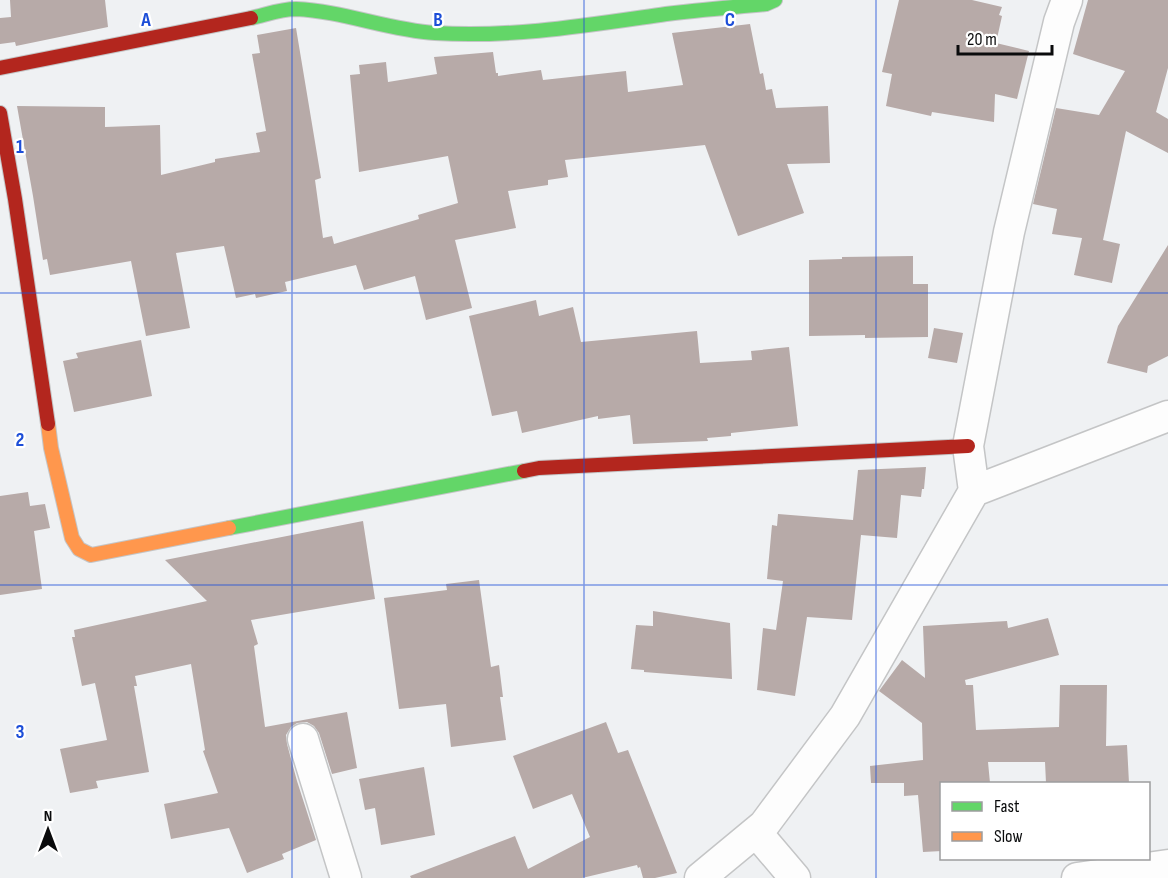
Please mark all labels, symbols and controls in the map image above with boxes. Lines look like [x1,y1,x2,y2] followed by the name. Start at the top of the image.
[140,8,151,32] text: A
[433,8,443,32] text: B
[725,8,735,32] text: C
[958,18,1052,56] scale bar
[967,29,997,50] text: 20 m
[16,135,24,159] text: 1
[16,428,24,452] text: 2
[16,720,25,744] text: 3
[940,782,1150,860] legend
[994,796,1020,817] text: Fast
[18,800,78,860] north arrow
[44,807,52,826] text: N
[994,826,1023,847] text: Slow

